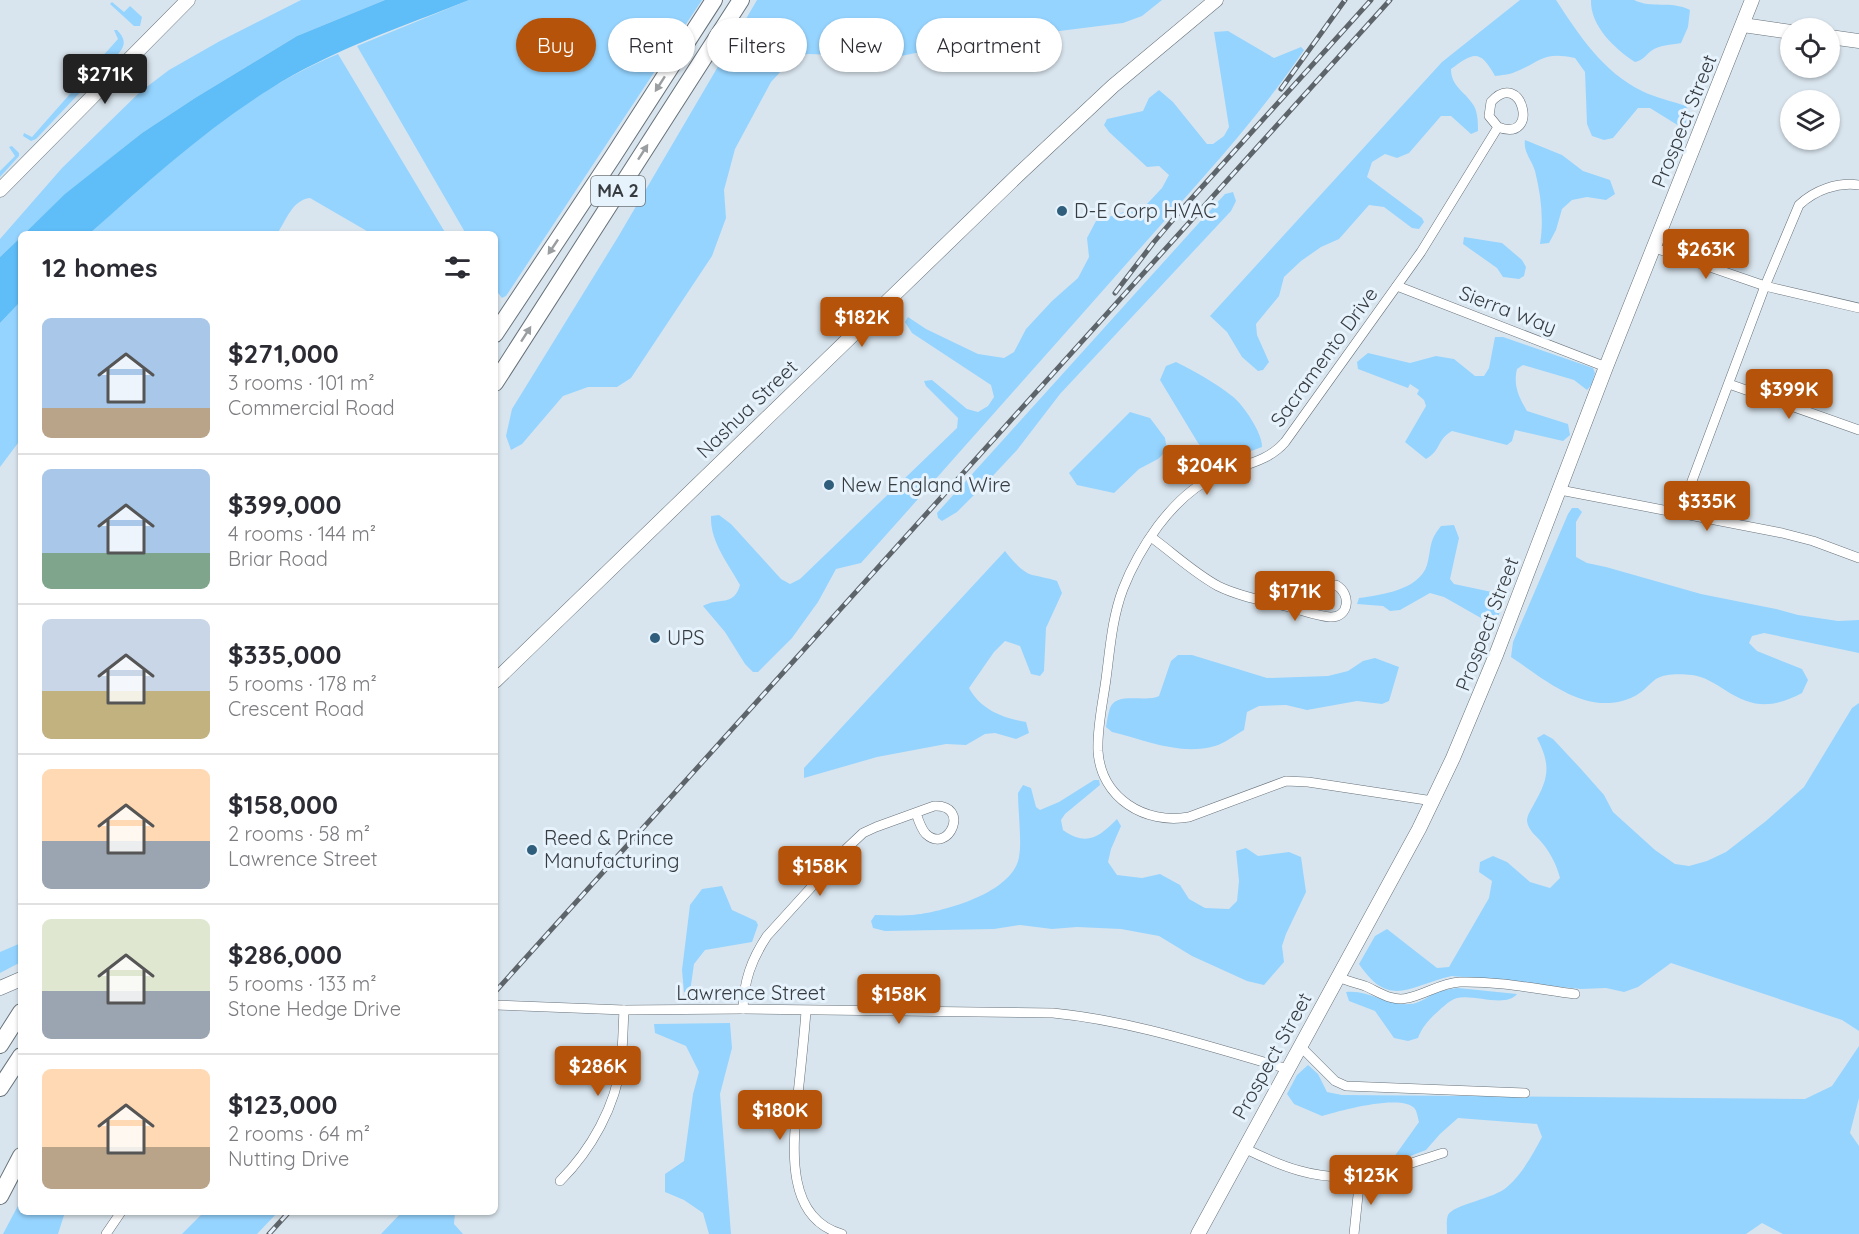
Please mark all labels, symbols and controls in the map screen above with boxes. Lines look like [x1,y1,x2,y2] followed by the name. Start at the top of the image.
[516,18,596,72] chip: Buy
[608,18,695,72] chip: Rent
[707,18,807,72] chip: Filters
[819,18,904,72] chip: New
[916,18,1062,72] chip: Apartment
[1780,18,1840,150] map controls
[1780,18,1840,78] button: locate
[1645,50,1722,191] street label: Prospect Street
[63,54,147,105] pin: $271K
[77,61,133,86] text: $271K
[654,76,666,92] one-way arrow
[1780,90,1840,150] button: layers
[638,144,649,160] one-way arrow
[591,176,645,206] road number: MA 2
[1074,198,1216,223] place label: D-E Corp HVAC
[1055,204,1069,218] marker: D-E Corp HVAC
[1664,229,1748,280] pin: $263K
[1677,236,1735,261] text: $263K
[547,239,559,255] one-way arrow
[42,251,158,284] text: 12 homes
[441,251,474,284] icon: filters
[1456,280,1560,340] street label: Sierra Way
[1264,282,1383,432] street label: Sacramento Drive
[820,297,904,348] pin: $182K
[834,304,890,329] text: $182K
[521,325,532,342] one-way arrow
[228,337,339,370] text: $271,000
[90,342,162,414] icon: home
[691,354,803,463] street label: Nashua Street
[1747,369,1831,420] pin: $399K
[228,370,375,395] text: 3 rooms · 101 m²
[1760,376,1818,401] text: $399K
[228,395,395,420] text: Commercial Road
[1165,445,1249,496] pin: $204K
[1177,452,1237,477] text: $204K
[841,472,1011,497] place label: New England Wire
[822,478,836,492] marker: New England Wire
[1665,481,1749,532] pin: $335K
[228,488,342,521] text: $399,000
[1678,488,1736,513] text: $335K
[90,493,162,565] icon: home
[228,521,376,546] text: 4 rooms · 144 m²
[228,546,328,571] text: Briar Road
[1450,553,1524,694] street label: Prospect Street
[1253,571,1337,622] pin: $171K
[1269,578,1321,603] text: $171K
[667,625,704,650] place label: UPS
[648,631,662,645] marker: UPS
[228,638,341,671] text: $335,000
[90,643,162,715] icon: home
[228,671,377,696] text: 5 rooms · 178 m²
[228,696,364,721] text: Crescent Road
[228,788,338,821] text: $158,000
[90,793,162,865] icon: home
[228,821,370,846] text: 2 rooms · 58 m²
[544,825,679,873] place label: Reed & Prince Manufacturing
[525,843,539,857] marker: Reed & Prince Manufacturing
[228,846,378,871] text: Lawrence Street
[778,846,862,897] pin: $158K
[792,853,848,878] text: $158K
[228,938,342,971] text: $286,000
[90,943,162,1015] icon: home
[228,971,377,996] text: 5 rooms · 133 m²
[857,974,941,1025] pin: $158K
[676,980,826,1005] street label: Lawrence Street
[871,981,927,1006] text: $158K
[1226,988,1317,1124] street label: Prospect Street
[228,996,401,1021] text: Stone Hedge Drive
[556,1046,640,1097] pin: $286K
[569,1053,627,1078] text: $286K
[228,1088,337,1121] text: $123,000
[738,1090,822,1141] pin: $180K
[90,1093,162,1165] icon: home
[752,1097,808,1122] text: $180K
[228,1121,370,1146] text: 2 rooms · 64 m²
[228,1146,349,1171] text: Nutting Drive
[1329,1155,1413,1206] pin: $123K
[1344,1162,1398,1187] text: $123K

